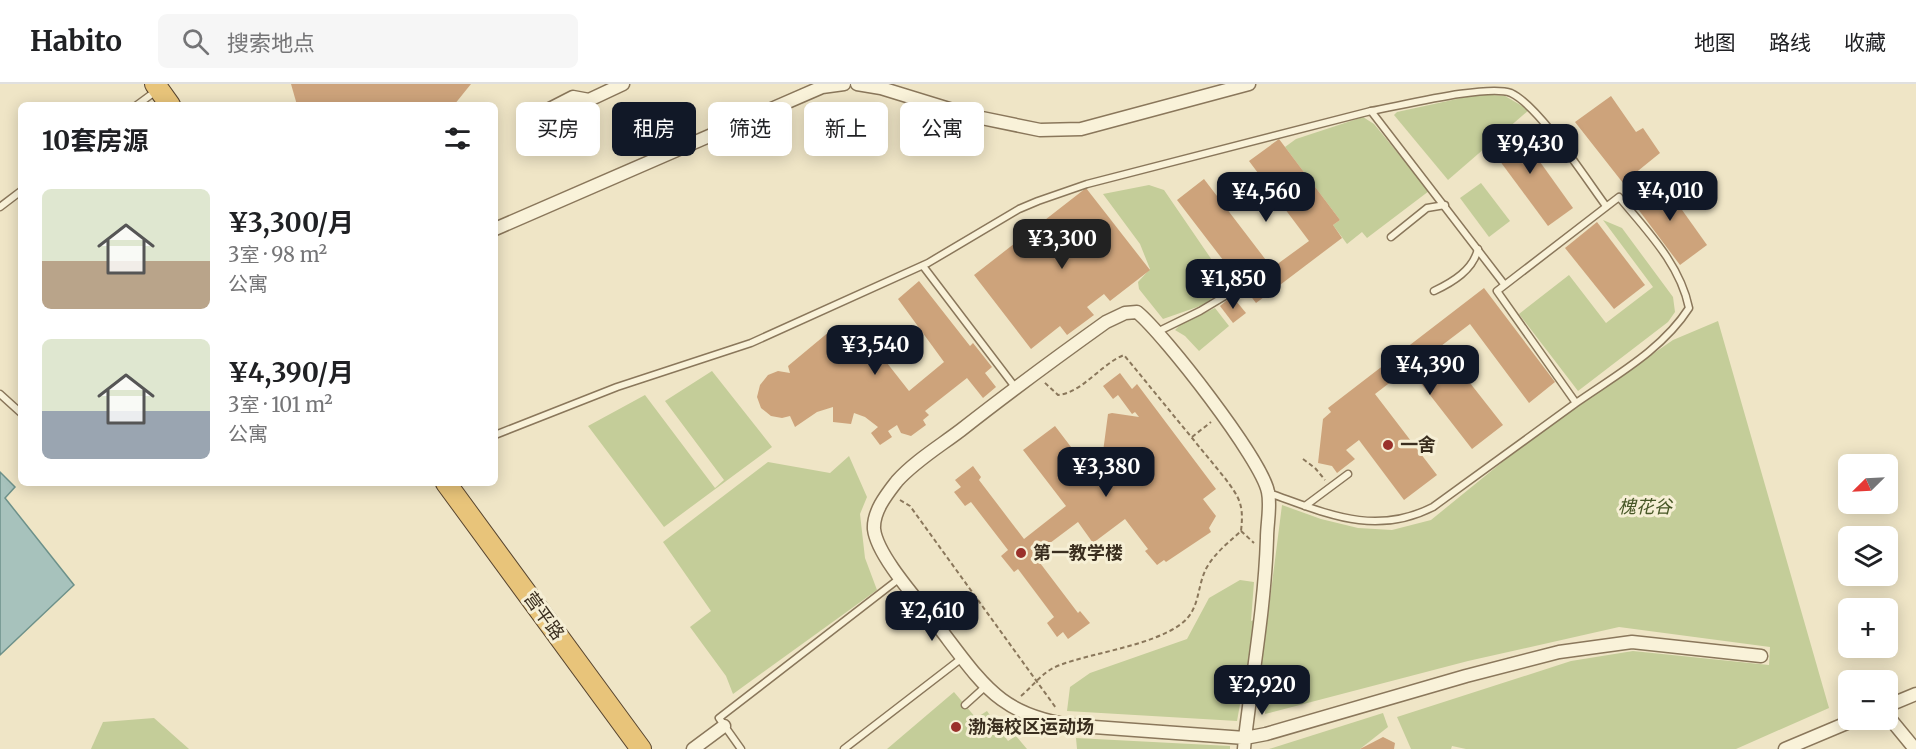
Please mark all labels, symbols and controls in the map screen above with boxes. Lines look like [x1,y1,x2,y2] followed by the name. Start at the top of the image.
[158,14,578,68] search box
[30,23,122,59] text: Habito
[179,25,212,58] icon: search
[227,29,315,57] text: 搜索地点
[1694,29,1736,56] text: 地图
[1769,29,1811,56] text: 路线
[1844,29,1886,56] text: 收藏
[516,102,600,156] chip: 买房
[612,102,696,156] chip: 租房
[708,102,792,156] chip: 筛选
[804,102,888,156] chip: 新上
[900,102,984,156] chip: 公寓
[441,122,474,155] icon: filters
[42,124,148,157] text: 10套房源
[1481,124,1579,175] pin: ¥9,430
[1496,131,1564,156] text: ¥9,430
[1621,171,1719,222] pin: ¥4,010
[1217,172,1315,223] pin: ¥4,560
[1636,178,1704,203] text: ¥4,010
[1231,179,1301,204] text: ¥4,560
[228,206,354,239] text: ¥3,300/月
[90,213,162,285] icon: home
[1013,219,1111,270] pin: ¥3,300
[1027,226,1097,251] text: ¥3,300
[228,242,327,267] text: 3室 · 98 m²
[1184,259,1282,310] pin: ¥1,850
[1200,266,1266,291] text: ¥1,850
[228,271,268,296] text: 公寓
[826,325,924,376] pin: ¥3,540
[841,332,909,357] text: ¥3,540
[1381,345,1479,396] pin: ¥4,390
[1395,352,1465,377] text: ¥4,390
[228,356,354,389] text: ¥4,390/月
[90,363,162,435] icon: home
[228,392,333,417] text: 3室 · 101 m²
[228,421,268,446] text: 公寓
[1400,433,1436,456] place label: 一舍
[1381,438,1395,452] marker: 一舍
[1057,447,1155,498] pin: ¥3,380
[1071,454,1141,479] text: ¥3,380
[1838,454,1898,514] north arrow
[1838,454,1898,730] map controls
[1618,495,1674,518] park label: 槐花谷
[1838,526,1898,586] button: layers
[1033,541,1123,564] place label: 第一教学楼
[1014,546,1028,560] marker: 第一教学楼
[519,587,570,644] street label: 营平路
[883,591,981,642] pin: ¥2,610
[899,598,965,623] text: ¥2,610
[1838,598,1898,658] button: +
[1213,665,1311,716] pin: ¥2,920
[1838,670,1898,730] button: −
[1228,672,1296,697] text: ¥2,920
[968,715,1094,738] place label: 渤海校区运动场
[949,720,963,734] marker: 渤海校区运动场

